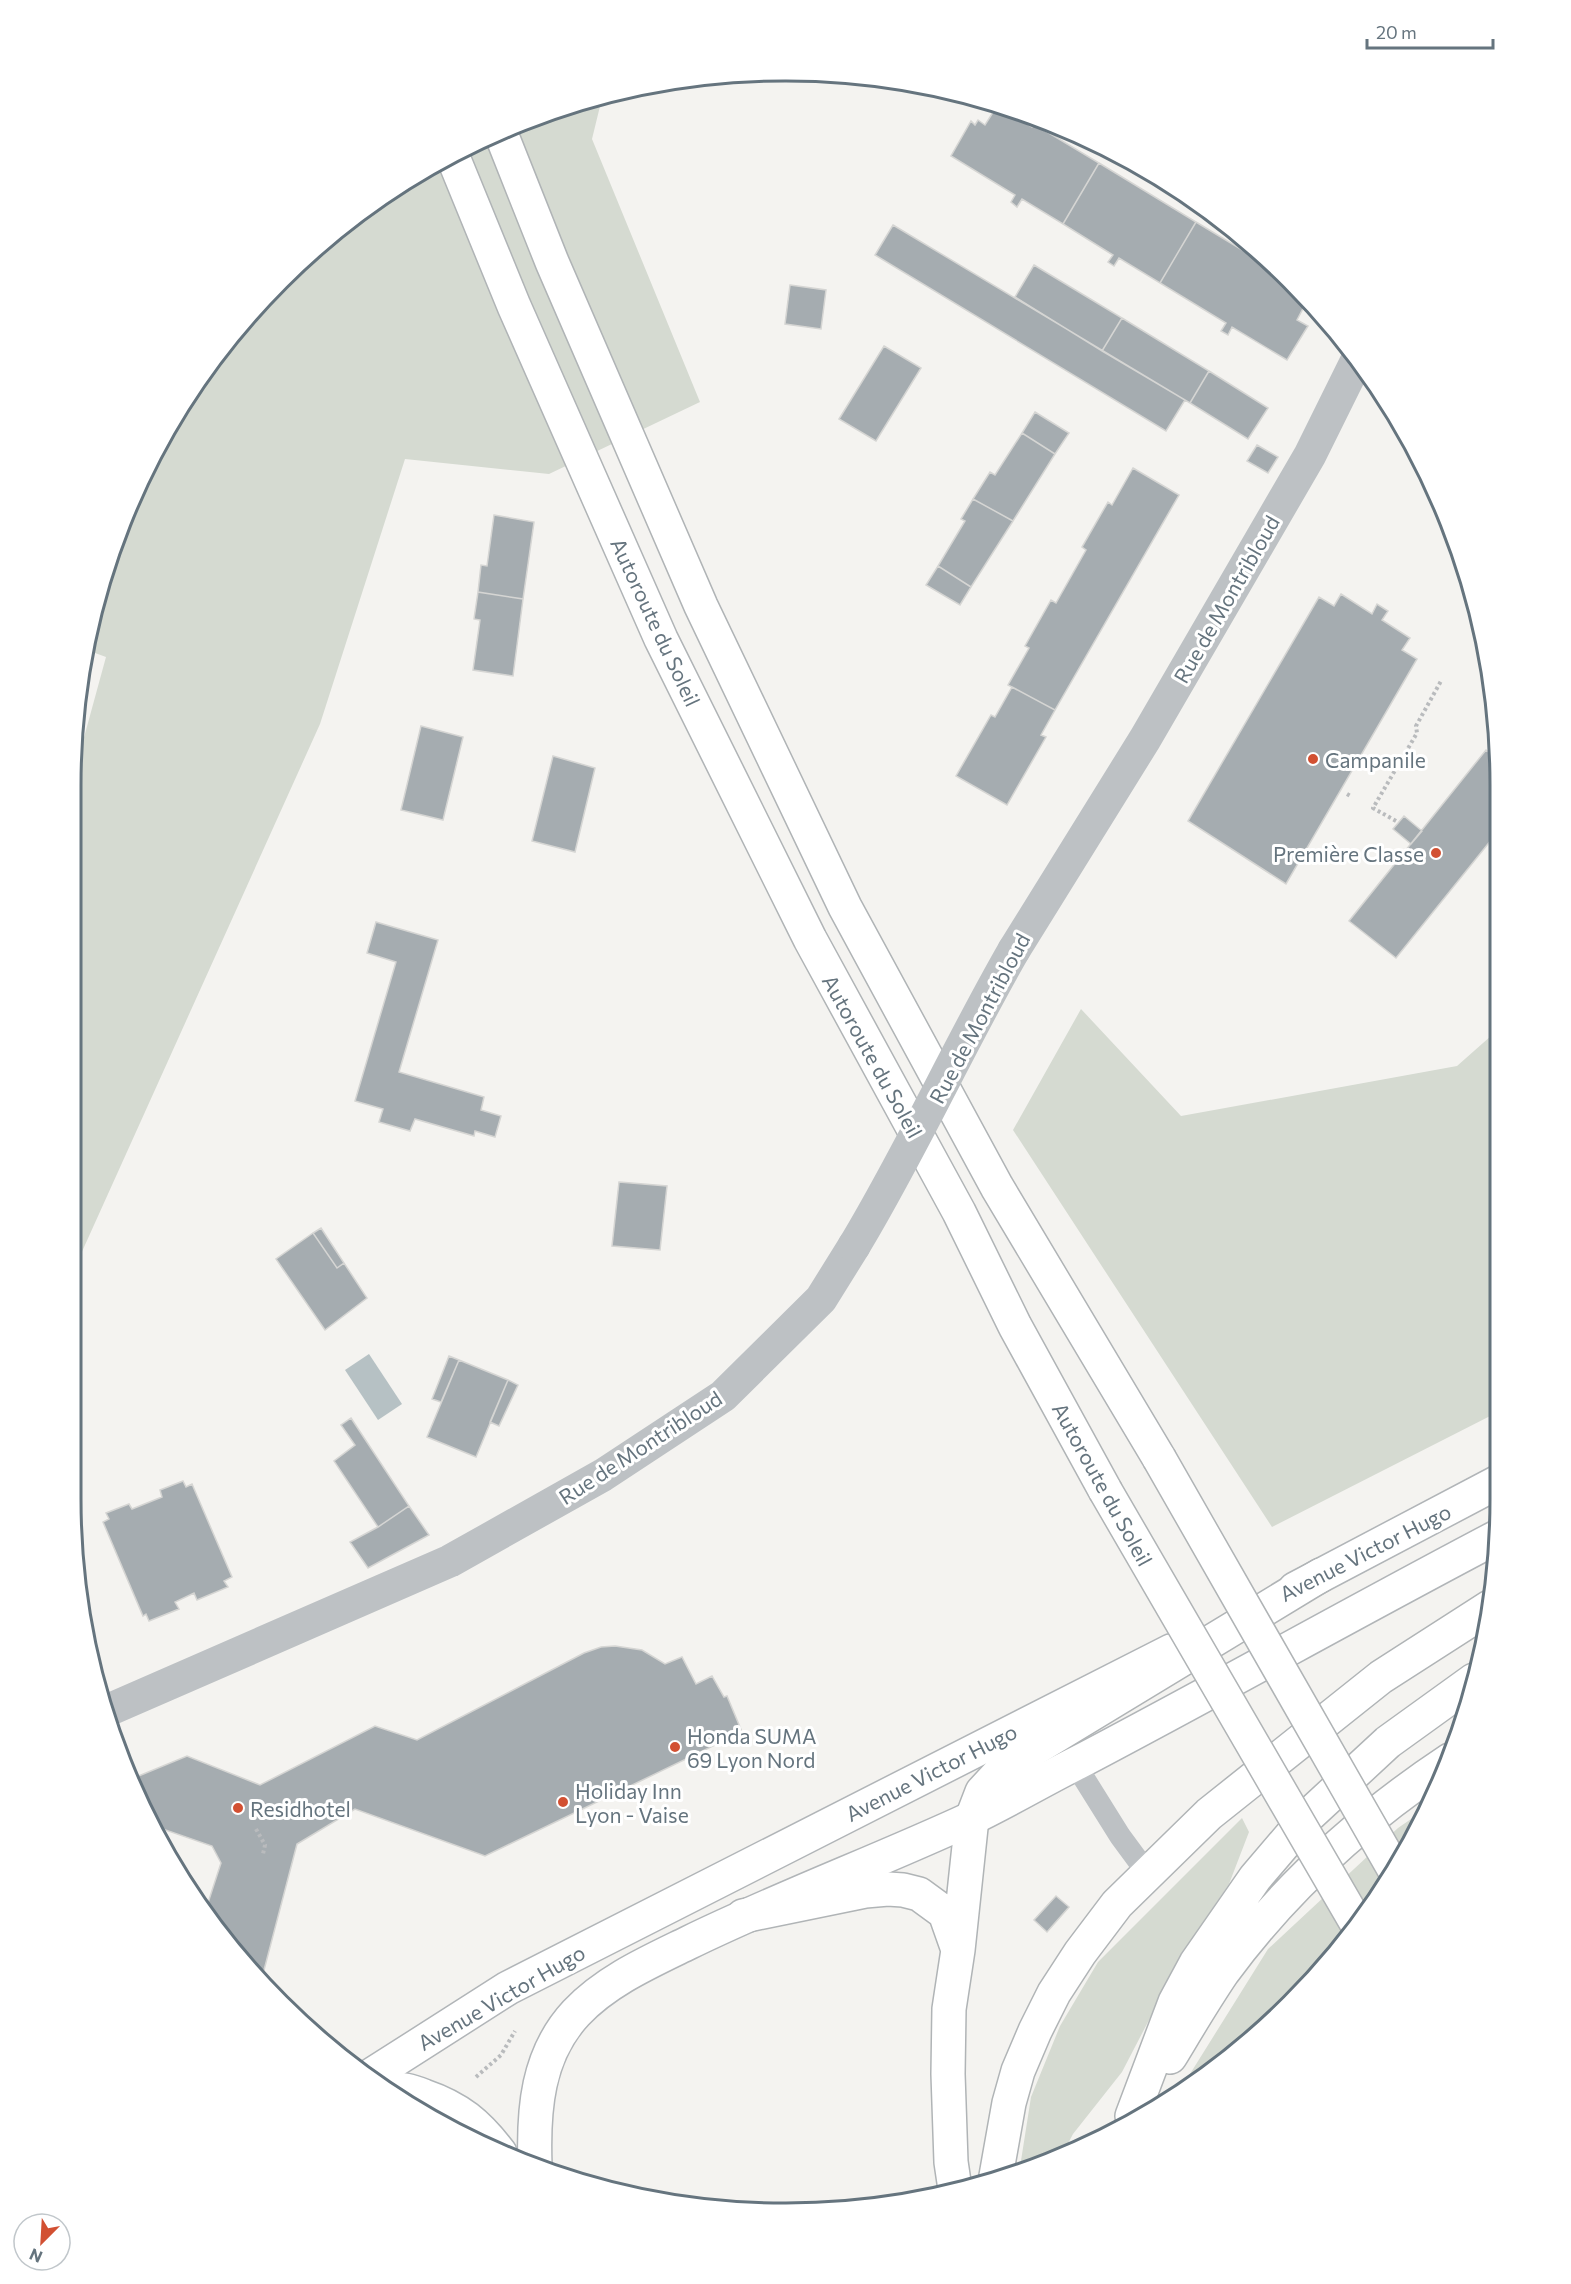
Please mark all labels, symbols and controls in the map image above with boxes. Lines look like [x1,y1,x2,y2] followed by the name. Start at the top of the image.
[1367,12,1493,50] scale bar
[1376,21,1417,43] text: 20 m
[1168,511,1284,687] street label: Rue de Montribloud
[606,534,706,710] street label: Autoroute du Soleil
[1325,747,1426,772] place label: Campanile
[1306,752,1320,766] marker: Campanile
[1273,841,1424,866] place label: Première Classe
[1429,846,1443,860] marker: Première Classe
[924,929,1034,1107] street label: Rue de Montribloud
[818,970,928,1142] street label: Autoroute du Soleil
[554,1385,726,1509] street label: Rue de Montribloud
[1048,1398,1158,1570] street label: Autoroute du Soleil
[1275,1498,1455,1606] street label: Avenue Victor Hugo
[841,1718,1021,1826] street label: Avenue Victor Hugo
[687,1723,816,1772] place label: Honda SUMA 69 Lyon Nord
[668,1740,682,1754] marker: Honda SUMA 69 Lyon Nord
[575,1778,689,1827] place label: Holiday Inn Lyon - Vaise
[556,1795,570,1809] marker: Holiday Inn Lyon - Vaise
[250,1796,351,1821] place label: Residhotel
[231,1801,245,1815] marker: Residhotel
[413,1939,589,2055] street label: Avenue Victor Hugo
[12,2212,72,2272] north arrow
[26,2245,45,2267] text: N

